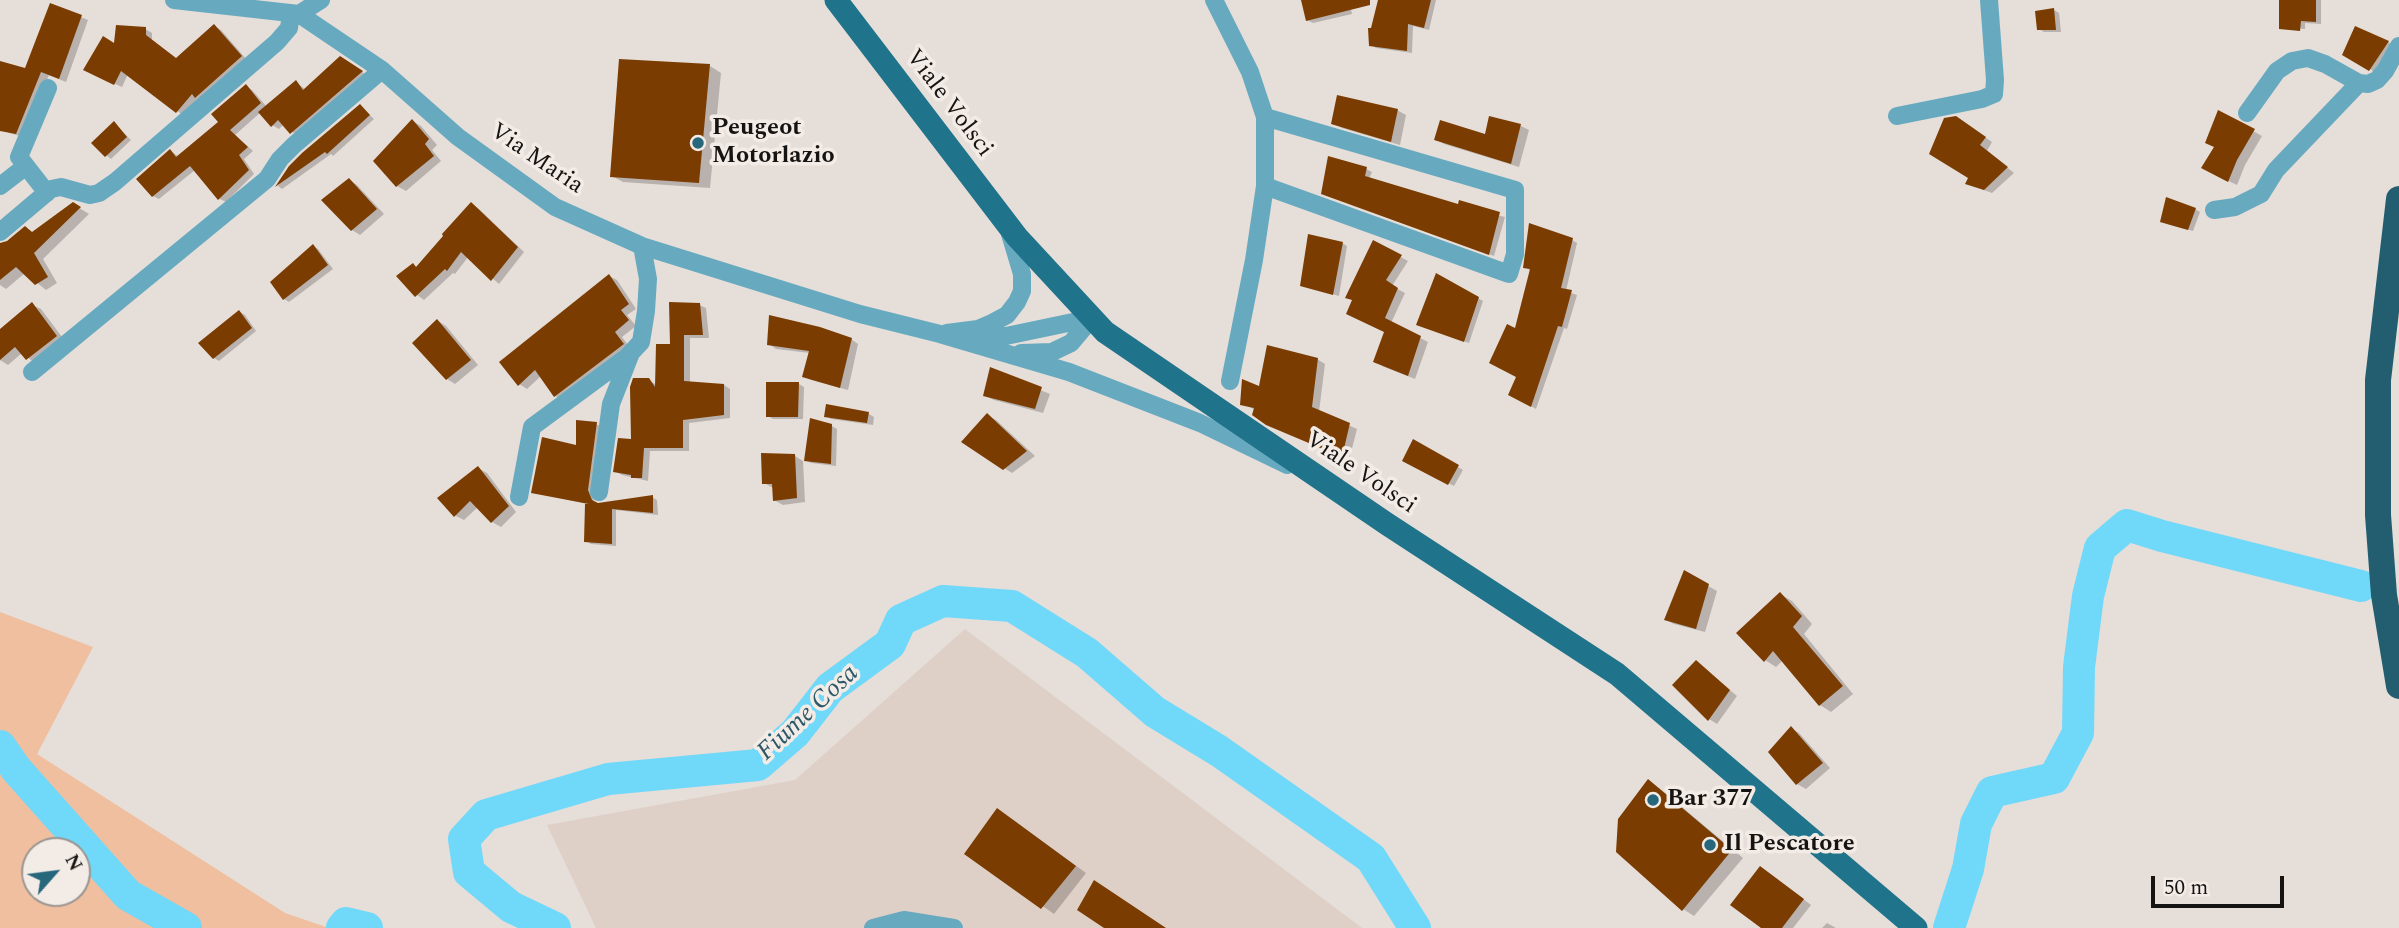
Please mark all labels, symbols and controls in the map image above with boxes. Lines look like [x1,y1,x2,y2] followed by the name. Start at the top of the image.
[898,44,998,164] street label: Viale Volsci
[712,115,835,171] place label: Peugeot Motorlazio
[484,118,588,202] street label: Via Maria
[690,135,706,151] marker: Peugeot Motorlazio
[1299,426,1421,522] street label: Viale Volsci
[752,659,866,769] water label: Fiume Cosa
[1667,786,1753,814] place label: Bar 377
[1645,792,1661,808] marker: Bar 377
[1724,831,1855,859] place label: Il Pescatore
[21,837,91,907] north arrow
[1702,837,1718,853] marker: Il Pescatore
[57,849,90,876] text: N
[2154,862,2287,906] scale bar
[2164,872,2208,904] text: 50 m

